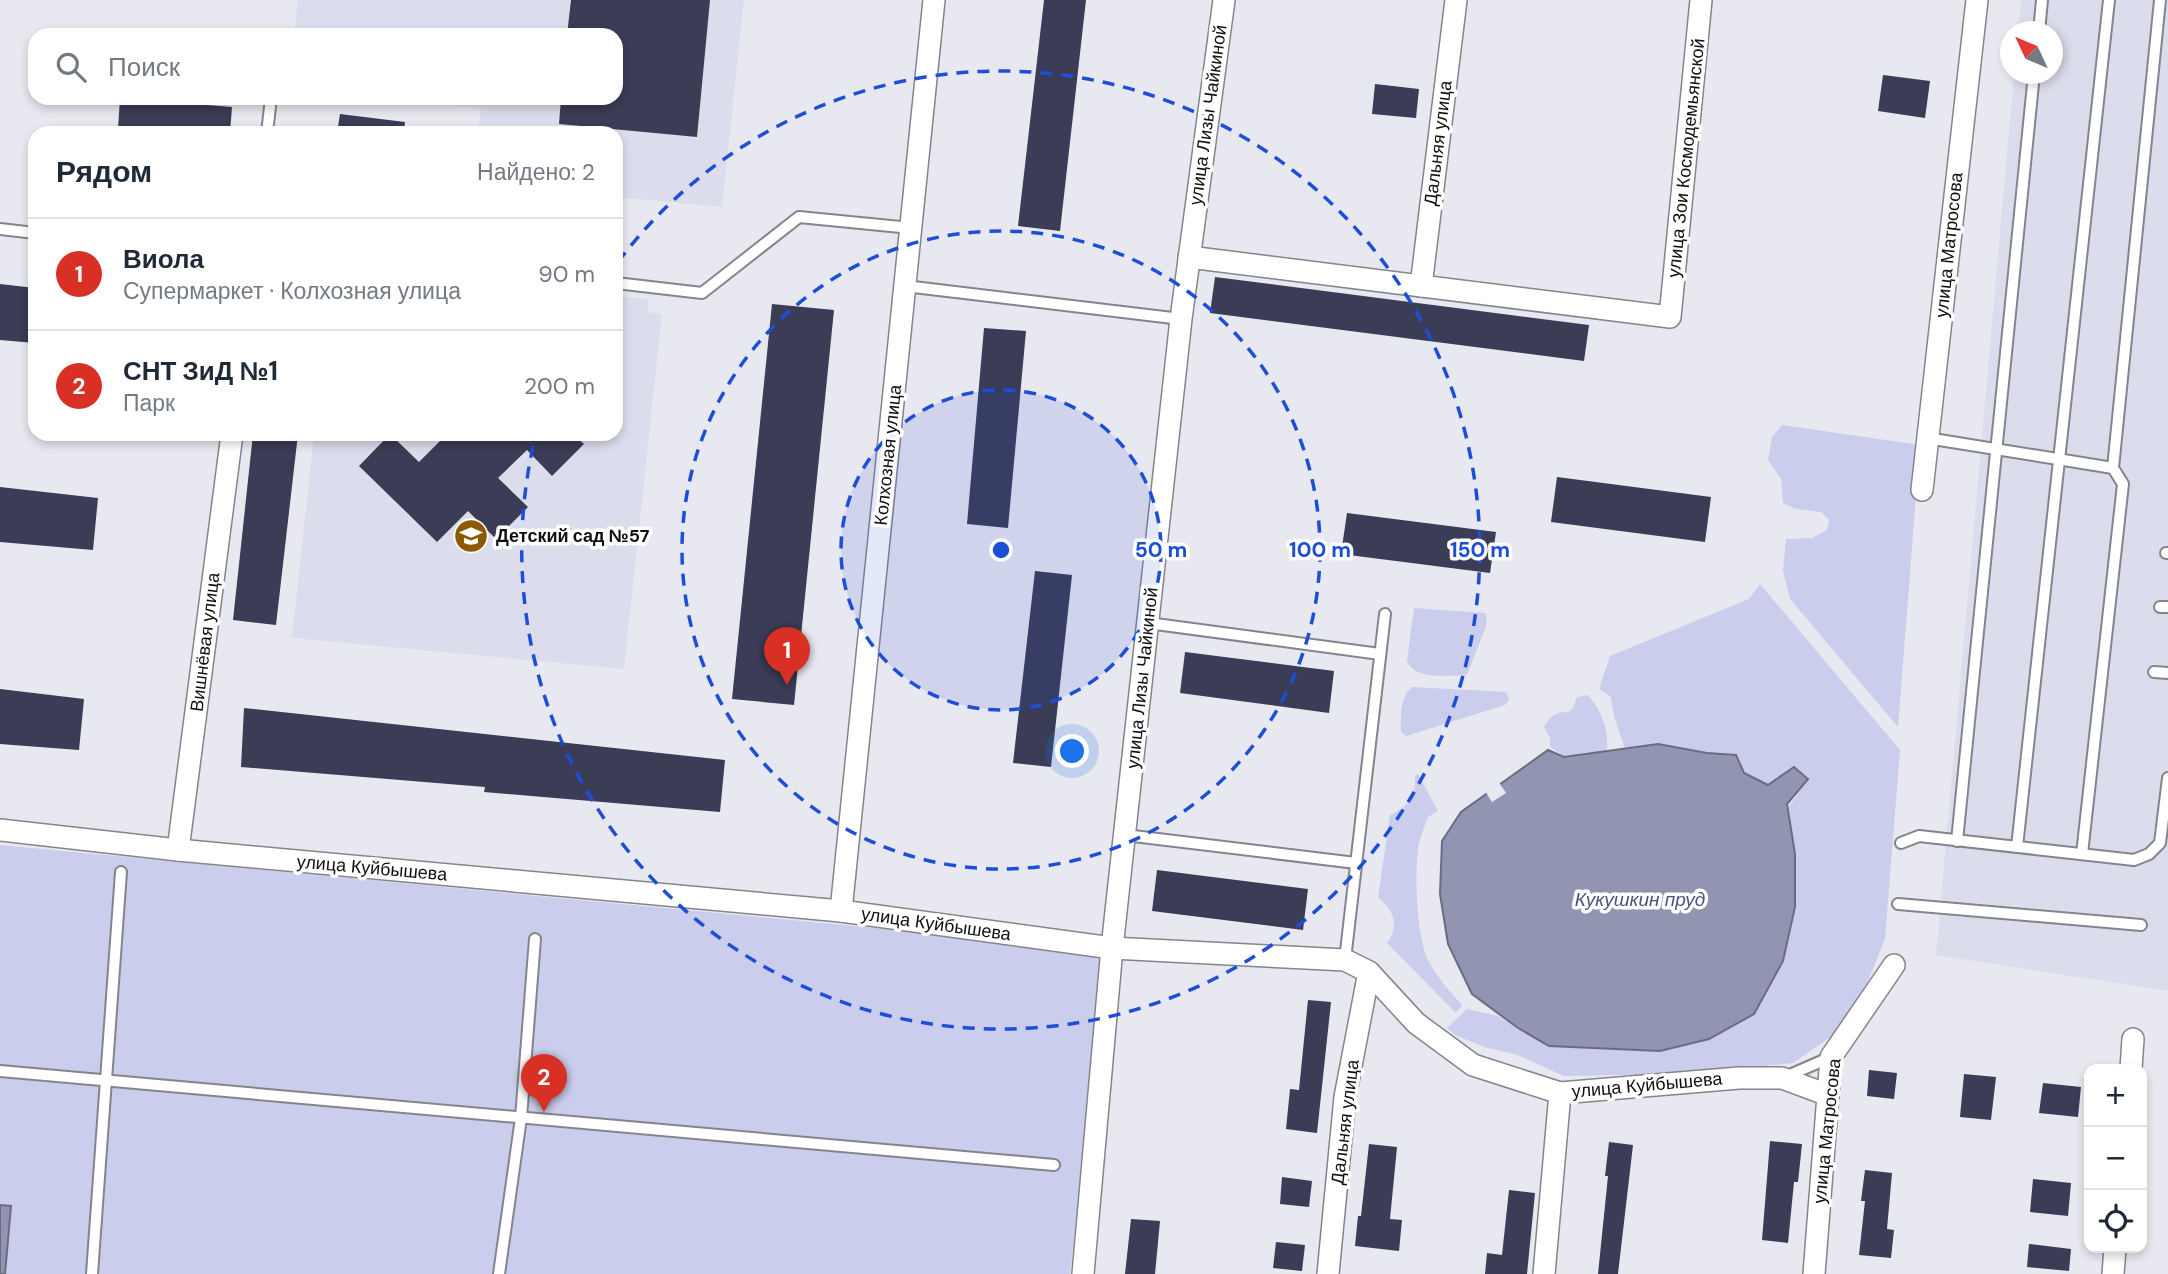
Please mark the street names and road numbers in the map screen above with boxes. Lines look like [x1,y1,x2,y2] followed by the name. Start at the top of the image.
[1183,23,1233,207] street label: улица Лизы Чайкиной
[1661,37,1711,279] street label: улица Зои Космодемьянской
[1418,78,1458,207] street label: Дальняя улица
[1929,170,1969,319] street label: улица Матросова
[869,382,907,527] street label: Колхозная улица
[185,570,226,713] street label: Вишнёвая улица
[1121,586,1163,770] street label: улица Лизы Чайкиной
[296,849,449,887] street label: улица Куйбышева
[860,902,1013,947] street label: улица Куйбышева
[1807,1056,1847,1205] street label: улица Матросова
[1325,1057,1365,1186] street label: Дальняя улица
[1571,1066,1724,1104] street label: улица Куйбышева

